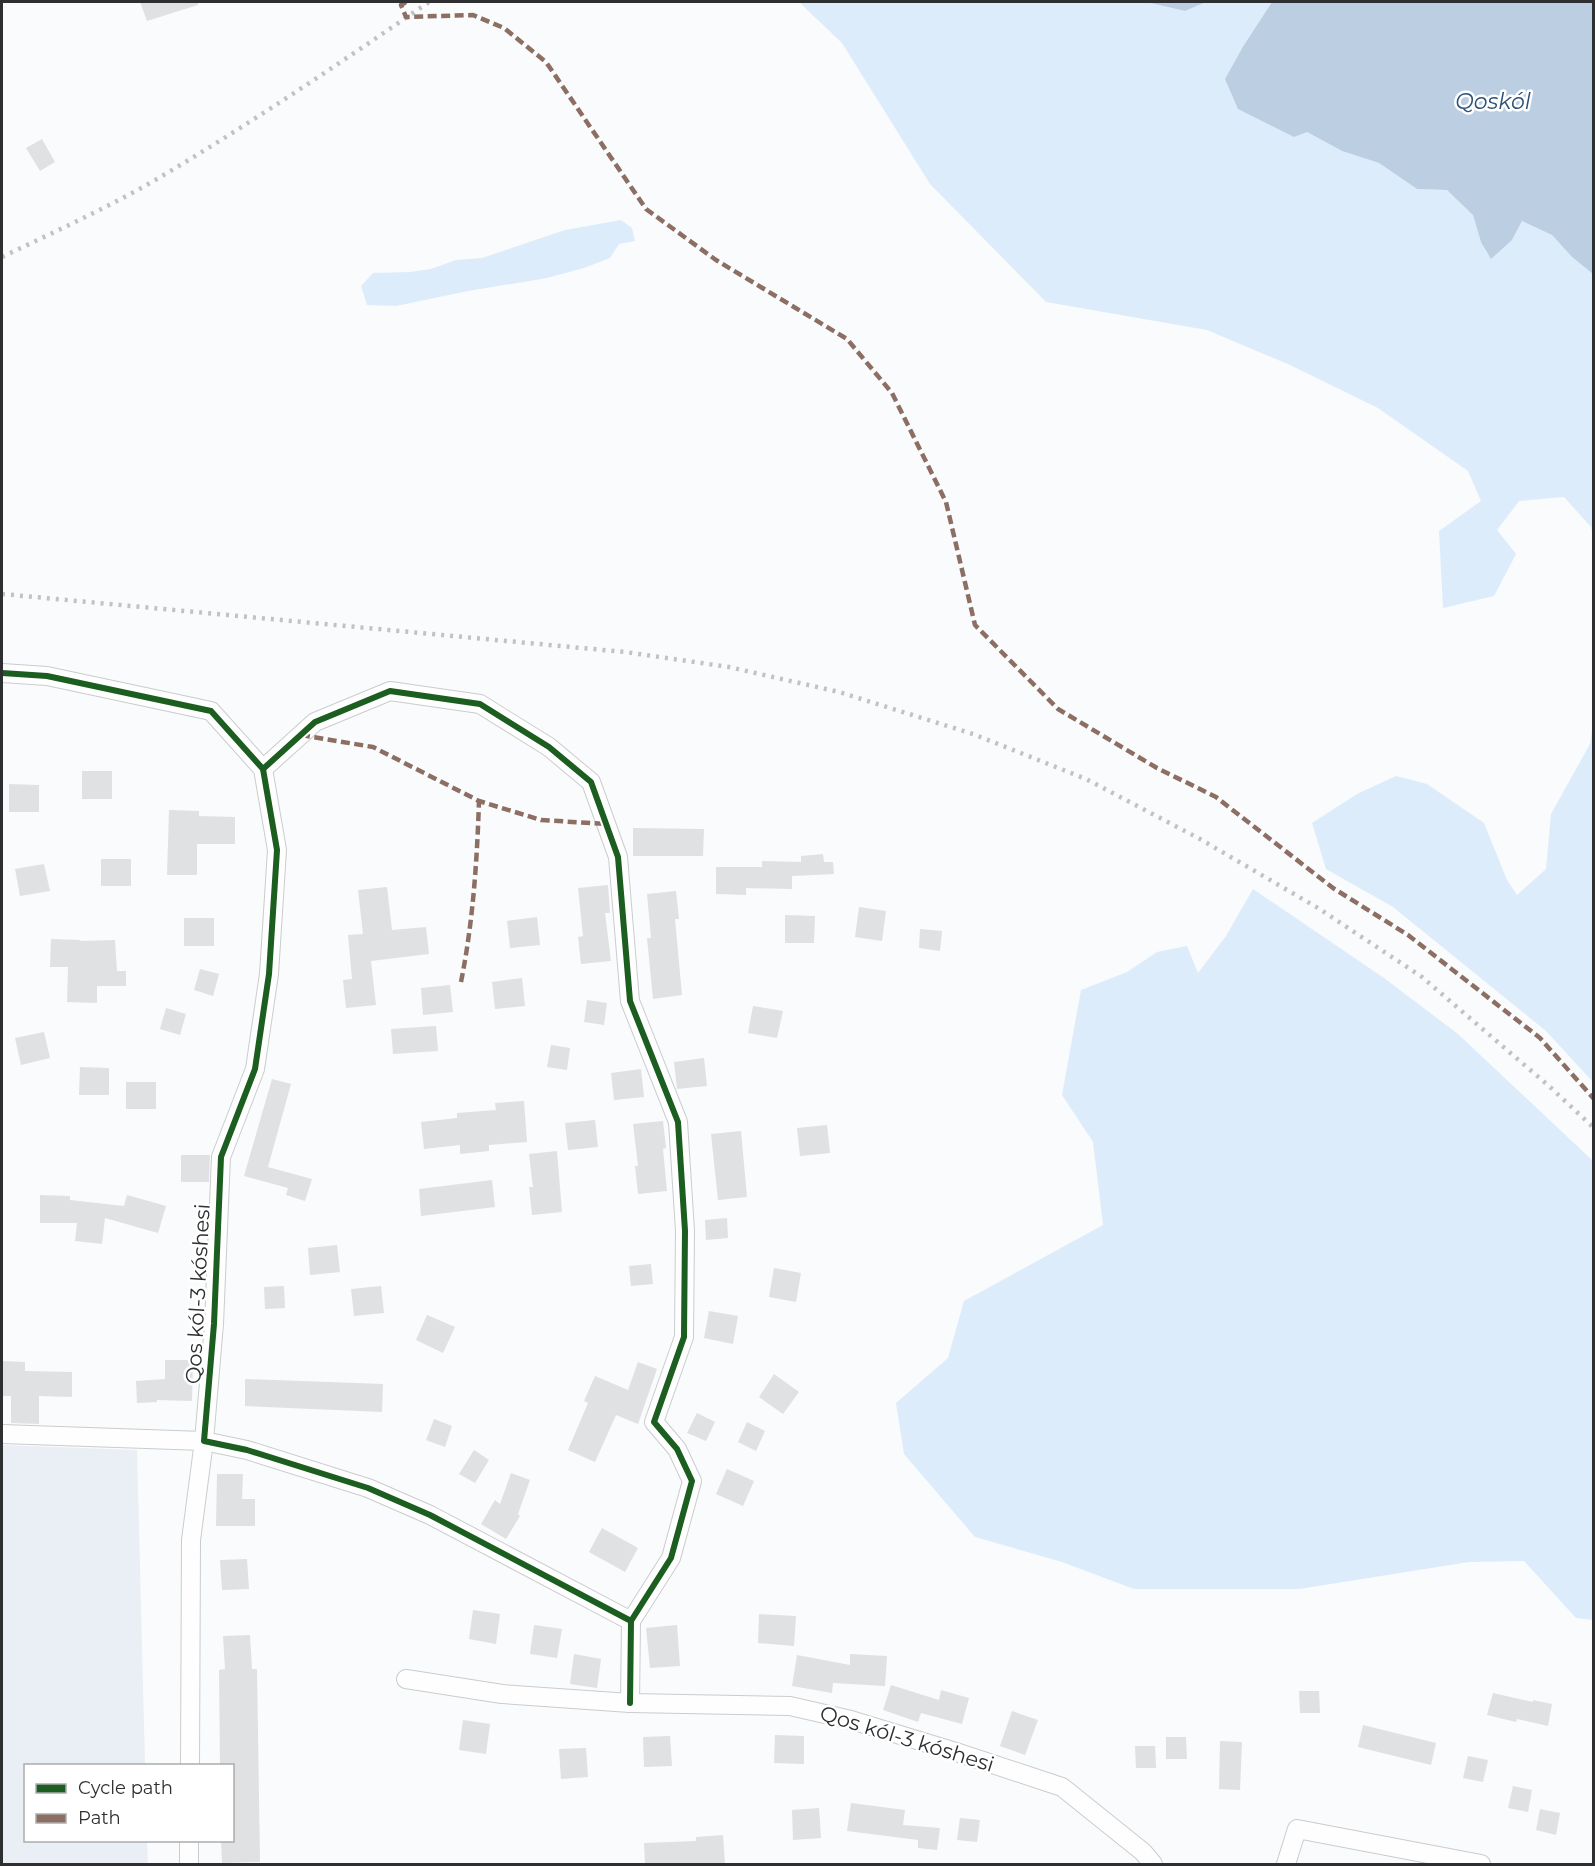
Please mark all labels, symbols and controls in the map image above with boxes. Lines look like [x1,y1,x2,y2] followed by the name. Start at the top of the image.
[1455,88,1531,115] water label: Qoskól
[180,1203,215,1385] street label: Qos kól-3 kóshesi
[817,1700,997,1777] street label: Qos kól-3 kóshesi
[24,1764,234,1842] legend
[78,1777,173,1799] text: Cycle path
[78,1807,121,1829] text: Path

